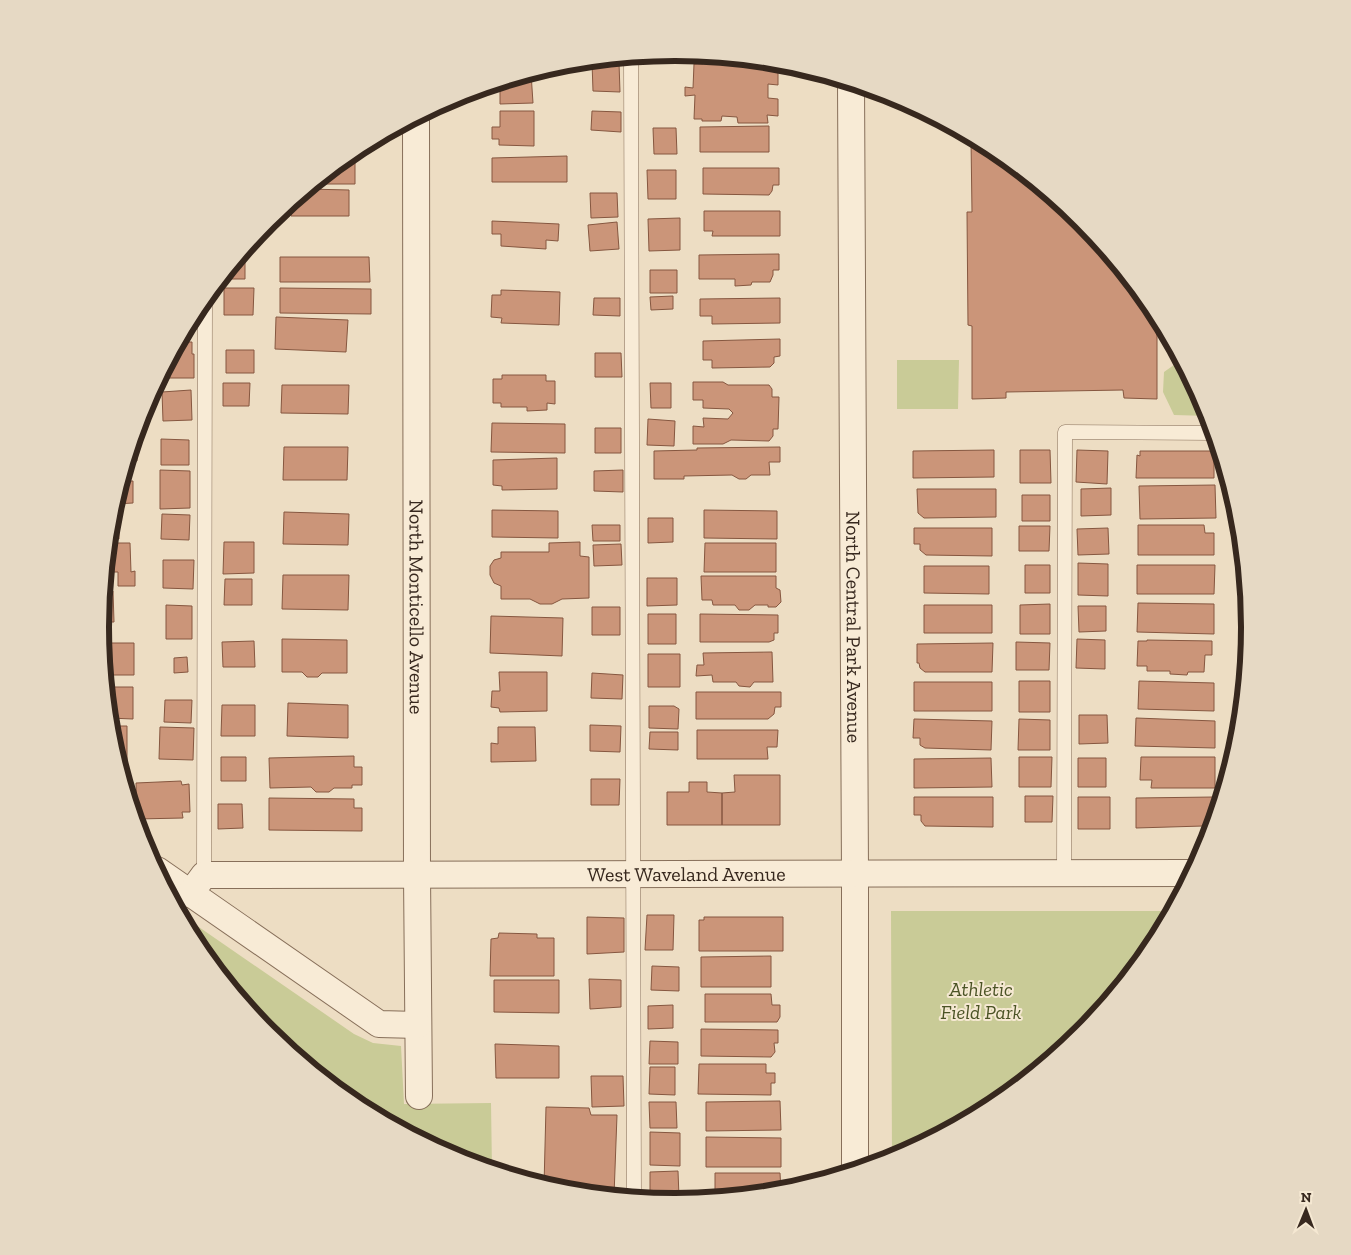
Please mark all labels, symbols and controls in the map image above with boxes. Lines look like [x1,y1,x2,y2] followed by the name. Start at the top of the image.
[405,500,429,714] street label: North Monticello Avenue
[841,511,866,743] street label: North Central Park Avenue
[587,862,786,886] street label: West Waveland Avenue
[941,977,1022,1024] park label: Athletic Field Park
[1281,1185,1331,1235] north arrow
[1301,1189,1312,1206] text: N

